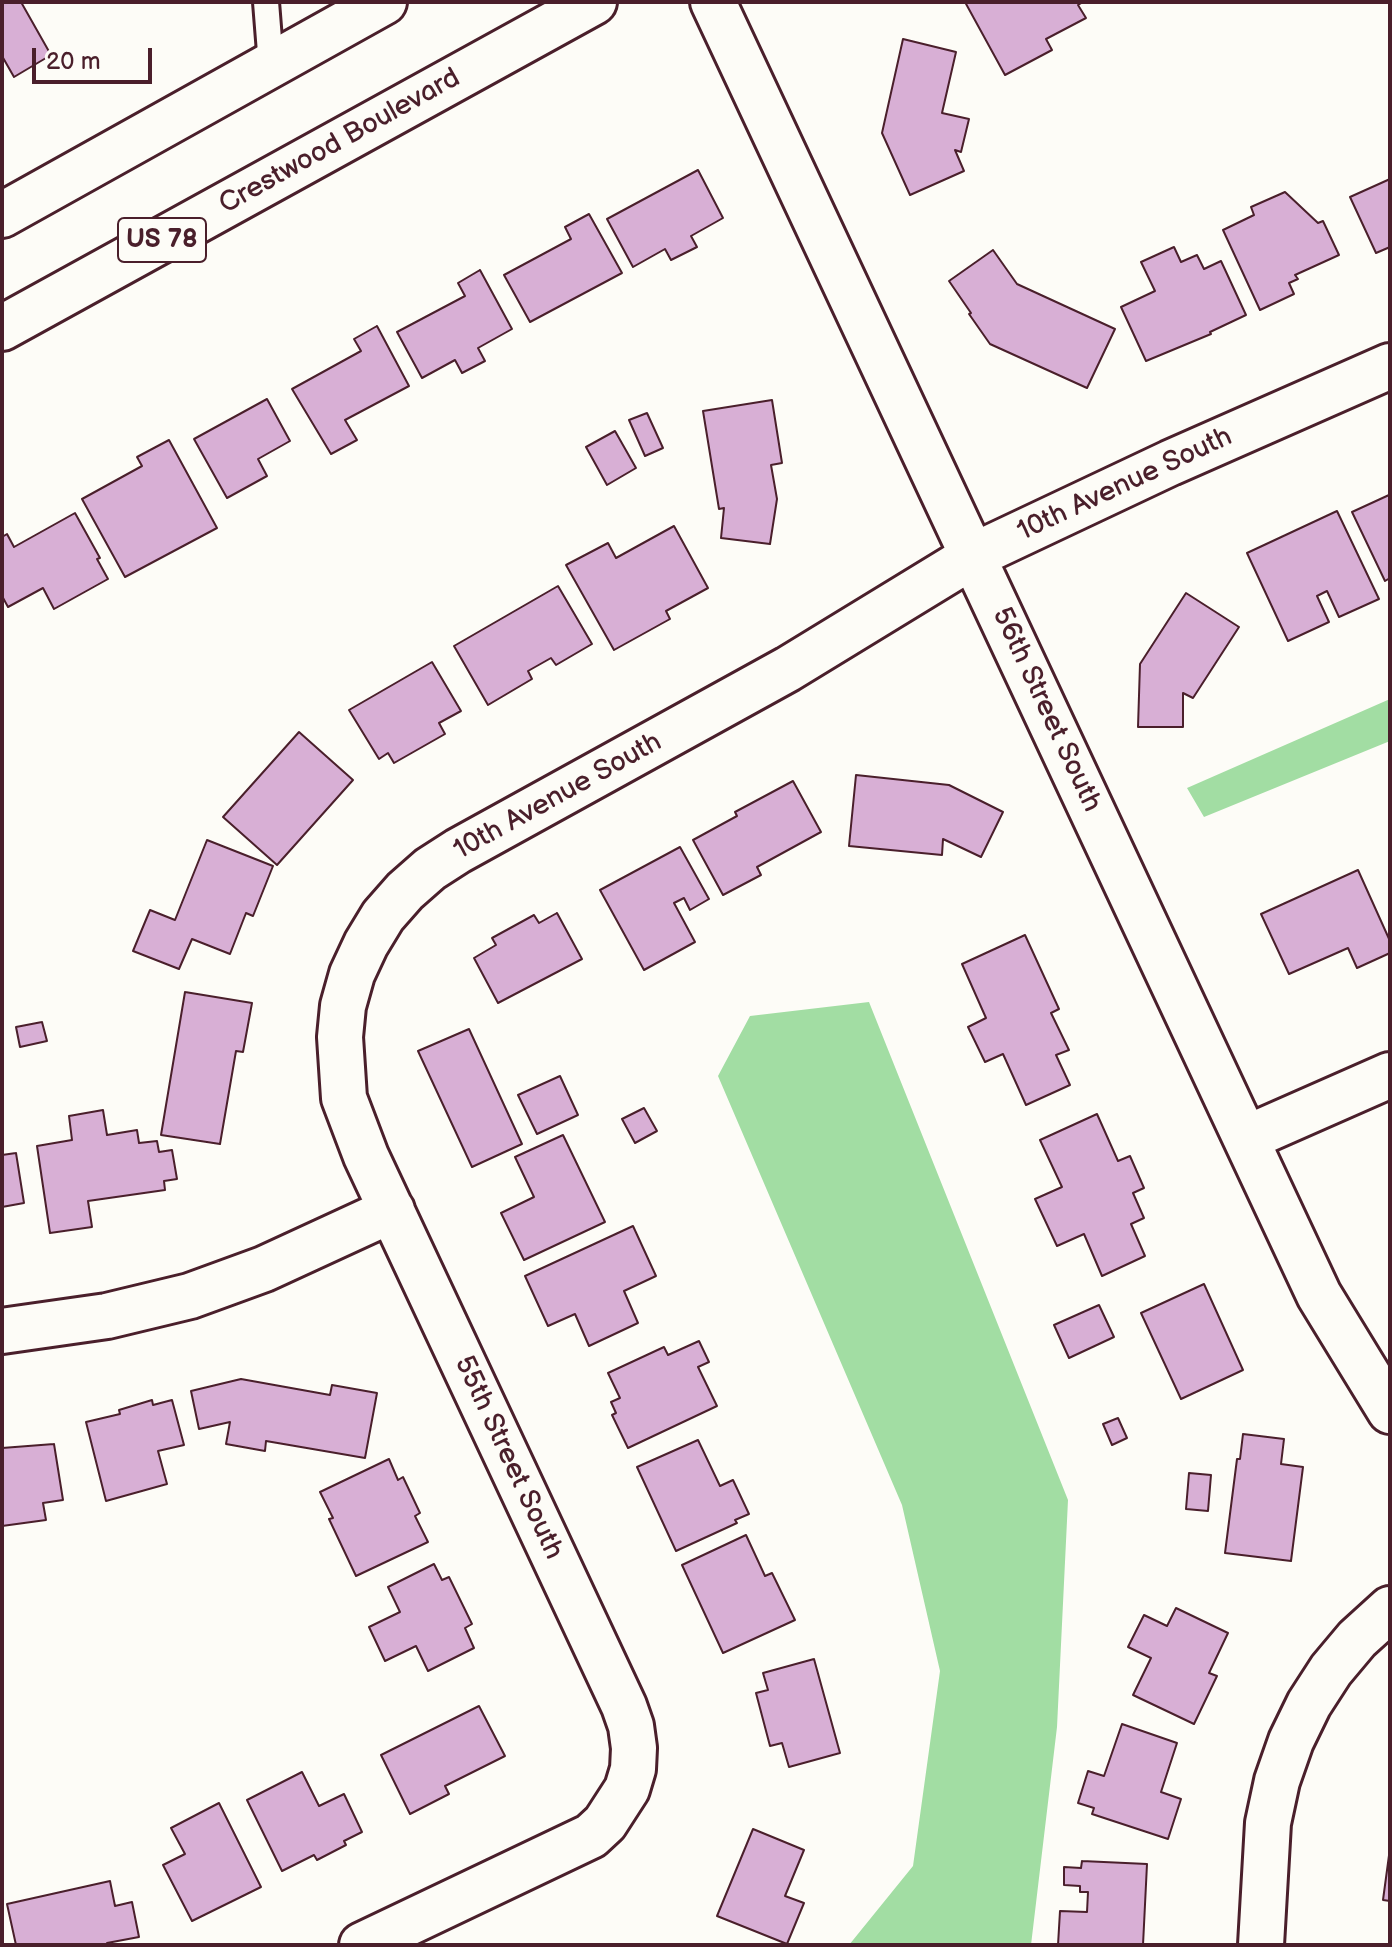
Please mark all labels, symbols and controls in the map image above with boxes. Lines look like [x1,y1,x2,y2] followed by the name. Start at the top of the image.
[36,32,156,82] scale bar
[46,47,101,76] text: 20 m
[214,62,466,222] street label: Crestwood Boulevard
[118,218,206,262] road number: US 78
[1012,421,1238,549] street label: 10th Avenue South
[984,603,1108,817] street label: 56th Street South
[448,726,668,868] street label: 10th Avenue South
[446,1351,570,1565] street label: 55th Street South

